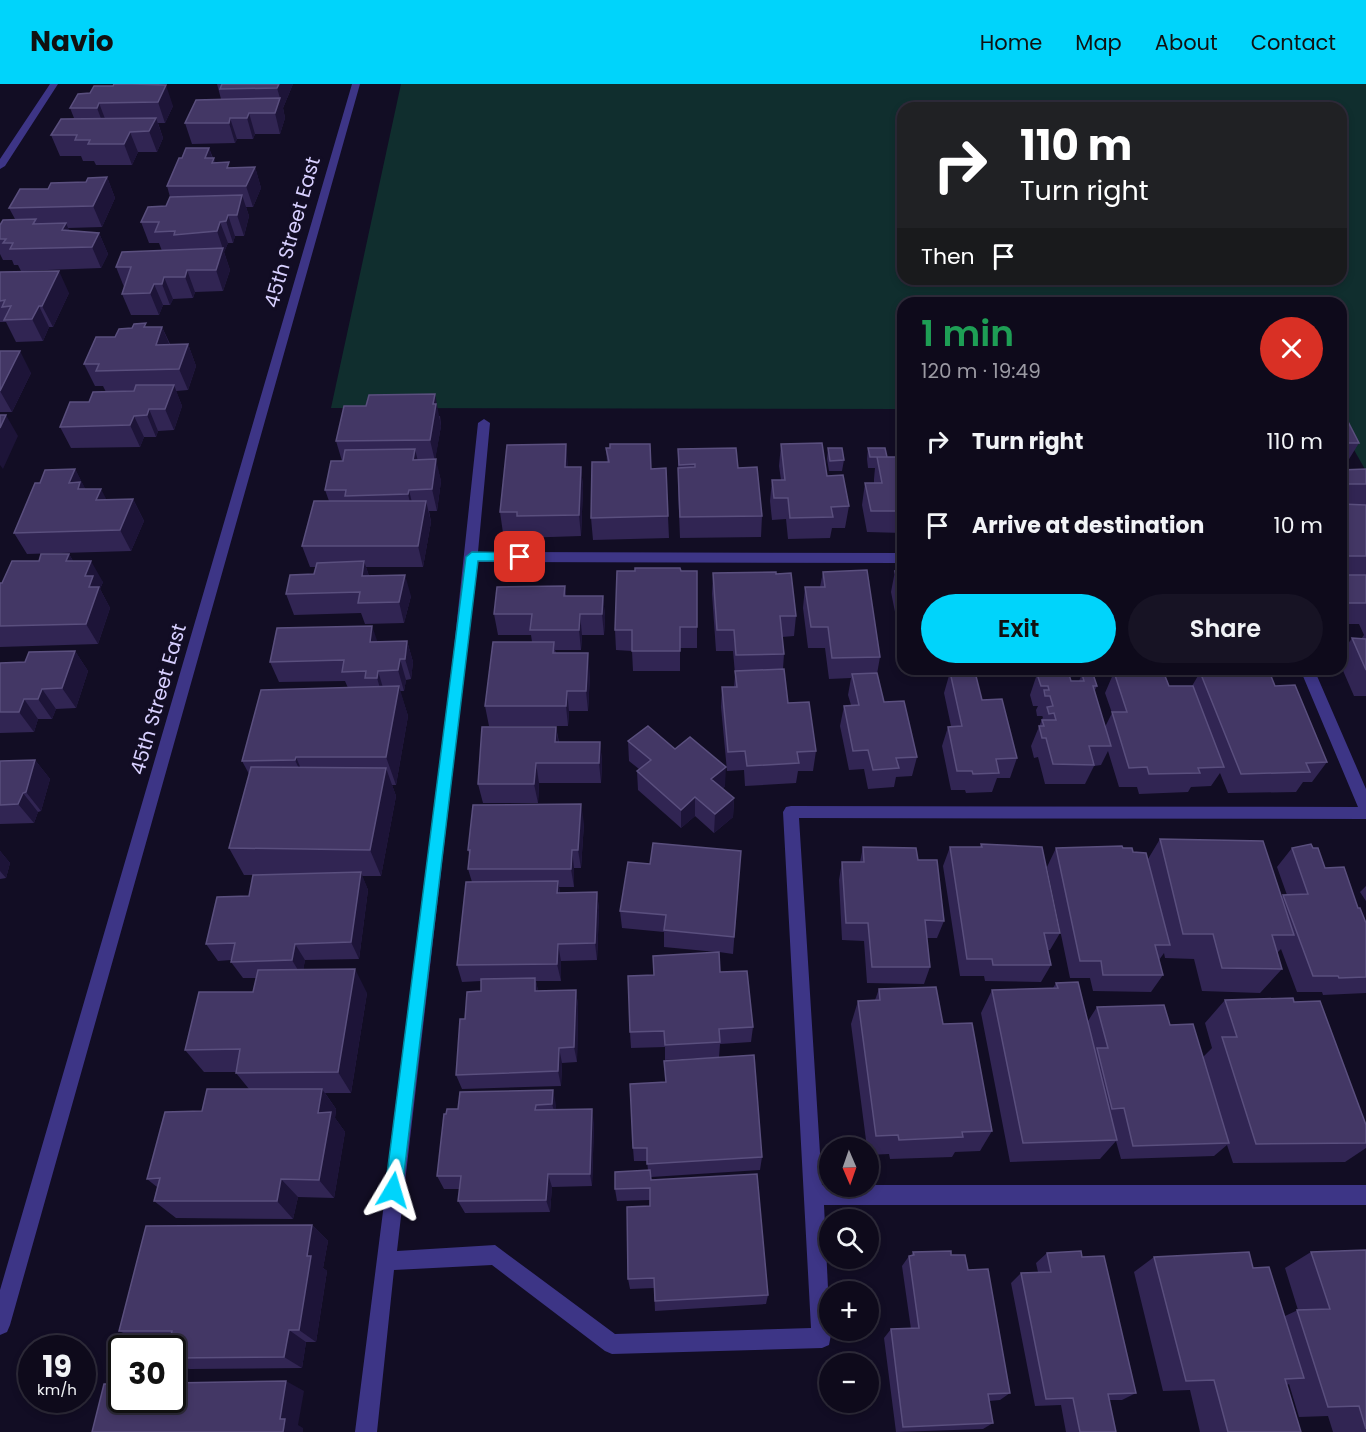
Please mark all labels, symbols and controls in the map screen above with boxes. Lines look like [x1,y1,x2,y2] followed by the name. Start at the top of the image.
[30,22,114,61] text: Navio
[980,28,1042,57] text: Home
[1075,28,1122,57] text: Map
[1155,28,1218,57] text: About
[1251,28,1336,57] text: Contact
[1020,116,1132,175] text: 110 m
[921,126,999,204] icon: right
[257,153,327,311] street label: 45th Street East
[1020,172,1149,209] text: Turn right
[987,240,1020,273] icon: arrive
[921,241,975,272] text: Then
[921,308,1014,359] text: 1 min
[1260,317,1323,380] button: close
[921,357,1041,385] text: 120 m · 19:49
[921,425,954,458] icon: right
[972,426,1083,457] text: Turn right
[1267,426,1323,457] text: 110 m
[921,509,954,542] icon: arrive
[972,510,1204,541] text: Arrive at destination
[1274,510,1323,541] text: 10 m
[494,531,545,582] pin
[503,540,536,573] icon: arrive
[921,594,1116,663] button: Exit
[1128,594,1323,663] button: Share
[123,620,193,778] street label: 45th Street East
[819,1137,879,1197] north arrow
[819,1137,879,1413] map controls
[361,1158,425,1222] position arrow
[819,1209,879,1269] button: search
[819,1281,879,1341] button: +
[108,1335,186,1413] speed limit sign: 30
[42,1345,72,1388] text: 19
[819,1353,879,1413] button: −
[37,1379,77,1400] text: km/h

